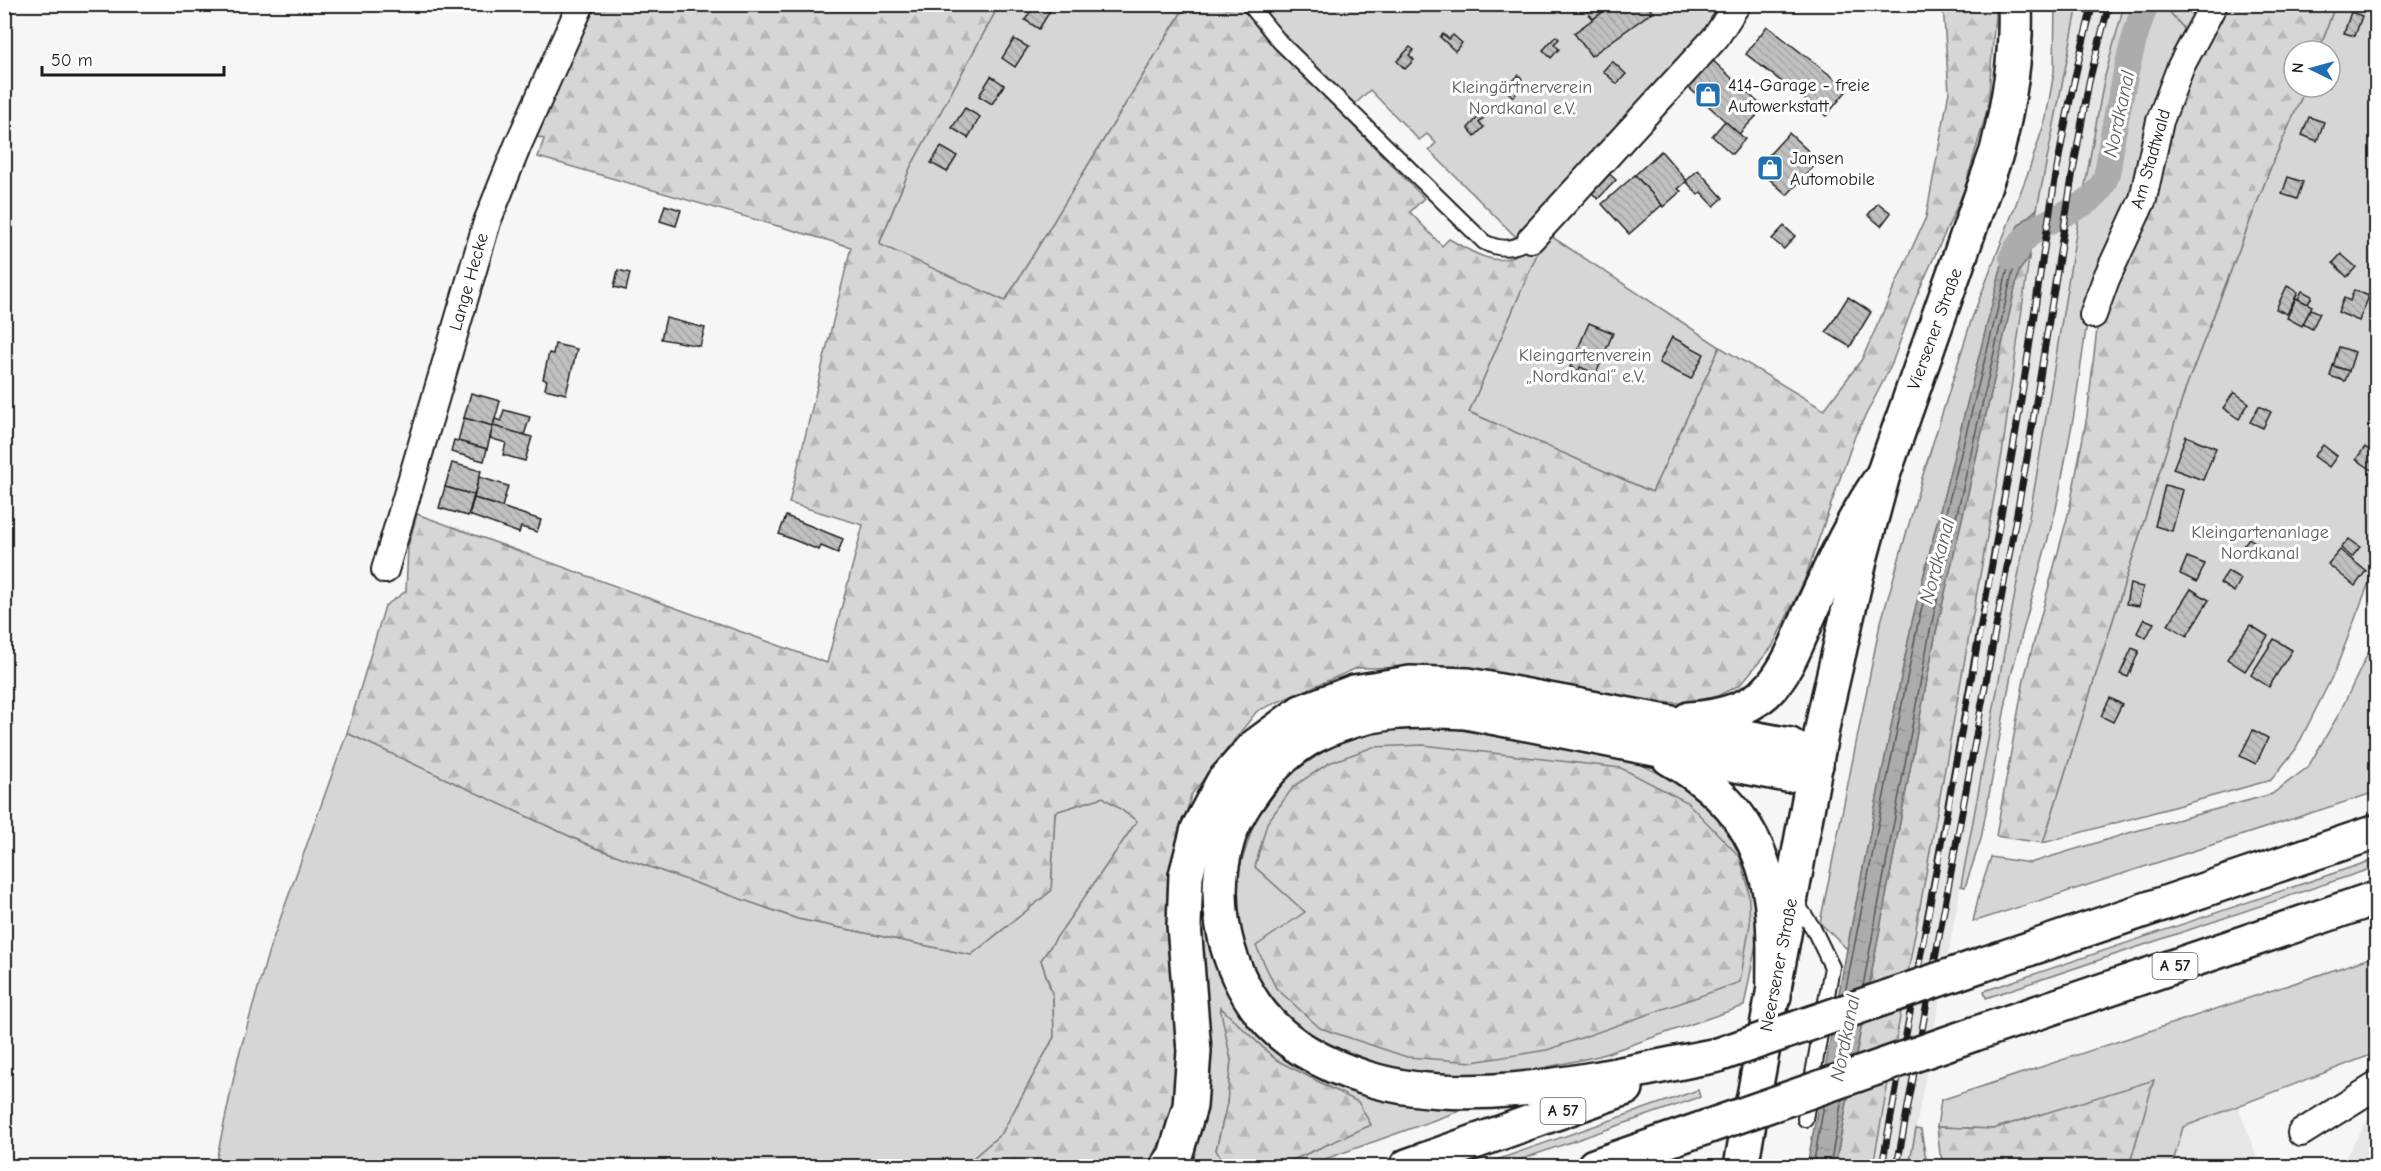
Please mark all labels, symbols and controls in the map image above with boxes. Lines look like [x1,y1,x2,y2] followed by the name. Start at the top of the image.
[42,39,224,77] scale bar
[2282,39,2342,99] north arrow
[51,50,93,71] text: 50 m
[2289,62,2307,74] text: N
[2099,68,2139,159] water label: Nordkanal
[1728,75,1870,117] place label: 414-Garage - freie Autowerkstatt
[1452,77,1592,119] park label: Kleingärtnerverein Nordkanal e.V.
[1693,80,1723,110] shop icon: 414-Garage - freie Autowerkstatt
[2127,107,2175,211] street label: Am Stadtwald
[1790,148,1875,190] place label: Jansen Automobile
[1755,153,1785,183] shop icon: Jansen Automobile
[445,231,493,333] street label: Lange Hecke
[1903,265,1967,393] street label: Viersener Straße
[1519,345,1651,387] park label: Kleingartenverein „Nordkanal“ e.V.
[1915,515,1960,606] water label: Nordkanal
[2191,522,2329,564] park label: Kleingartenanlage Nordkanal
[1756,897,1802,1033] street label: Neersener Straße
[2152,953,2198,979] road number: A 57
[1825,992,1865,1083] water label: Nordkanal
[1540,1098,1586,1124] road number: A 57

